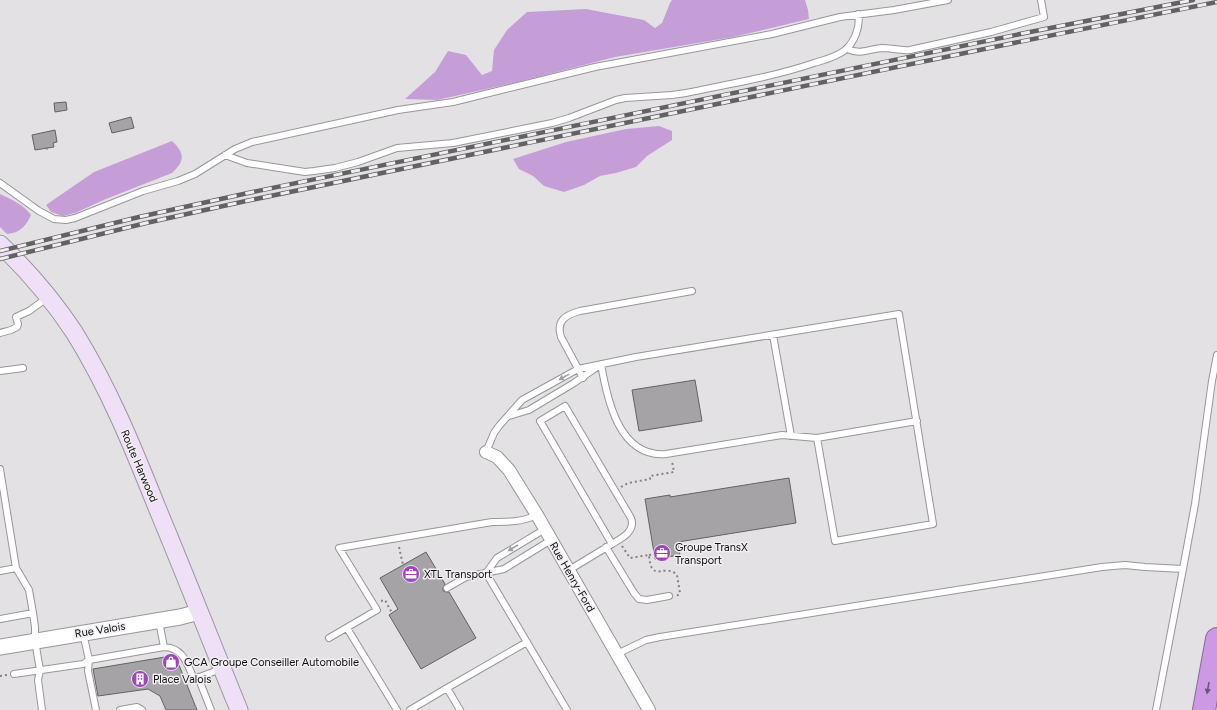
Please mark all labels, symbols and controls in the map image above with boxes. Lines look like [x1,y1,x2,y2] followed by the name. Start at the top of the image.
[558,373,570,380] one-way arrow
[118,428,160,504] street label: Route Harwood
[547,540,597,614] street label: Rue Henry-Ford
[675,541,748,567] place label: Groupe TransX Transport
[652,543,672,563] office icon: Groupe TransX Transport
[507,545,519,552] one-way arrow
[401,564,421,584] office icon: XTL Transport
[424,568,492,581] place label: XTL Transport
[74,620,126,640] street label: Rue Valois
[161,652,181,672] shop icon: GCA Groupe Conseiller Automobile
[184,656,359,669] place label: GCA Groupe Conseiller Automobile
[130,669,150,689] building icon: Place Valois
[153,673,211,686] place label: Place Valois
[1205,682,1211,694] one-way arrow

